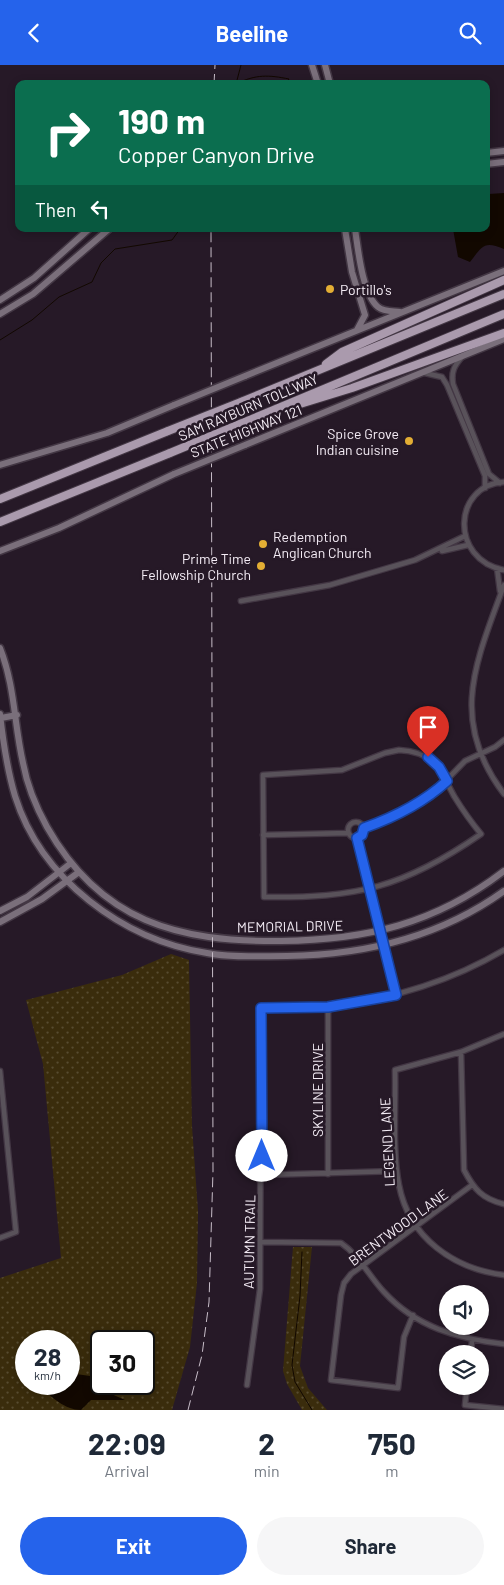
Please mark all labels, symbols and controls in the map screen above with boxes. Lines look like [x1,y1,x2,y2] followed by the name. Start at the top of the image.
[20,19,48,47] icon: back
[456,19,484,47] icon: search
[216,20,288,46] text: Beeline
[118,99,205,141] text: 190 m
[35,100,100,165] icon: right
[118,141,315,167] text: Copper Canyon Drive
[86,195,114,223] icon: left
[35,198,76,221] text: Then
[340,281,392,298] place label: Portillo's
[324,283,336,295] marker: Portillo's
[175,370,321,444] street label: SAM RAYBURN TOLLWAY
[188,401,304,461] street label: STATE HIGHWAY 121
[316,425,399,458] place label: Spice Grove Indian cuisine
[403,435,415,447] marker: Spice Grove Indian cuisine
[273,528,372,561] place label: Redemption Anglican Church
[257,538,269,550] marker: Redemption Anglican Church
[141,550,251,583] place label: Prime Time Fellowship Church
[255,560,267,572] marker: Prime Time Fellowship Church
[407,706,449,757] pin
[414,713,442,741] icon: arrive
[237,917,343,935] street label: MEMORIAL DRIVE
[309,1043,326,1137] street label: SKYLINE DRIVE
[376,1097,398,1187] street label: LEGEND LANE
[235,1129,287,1181] position arrow
[345,1185,451,1269] street label: BRENTWOOD LANE
[240,1195,258,1289] street label: AUTUMN TRAIL
[439,1285,489,1395] map controls
[439,1285,489,1335] button: sound
[90,1330,155,1395] speed limit sign: 30
[34,1341,61,1371] text: 28
[439,1345,489,1395] button: layers
[34,1368,61,1382] text: km/h
[88,1425,166,1461] text: 22:09
[258,1425,275,1461] text: 2
[368,1425,416,1461] text: 750
[104,1461,149,1480] text: Arrival
[254,1461,280,1480] text: min
[385,1461,398,1480] text: m
[20,1517,247,1575] button: Exit
[257,1517,484,1575] button: Share

